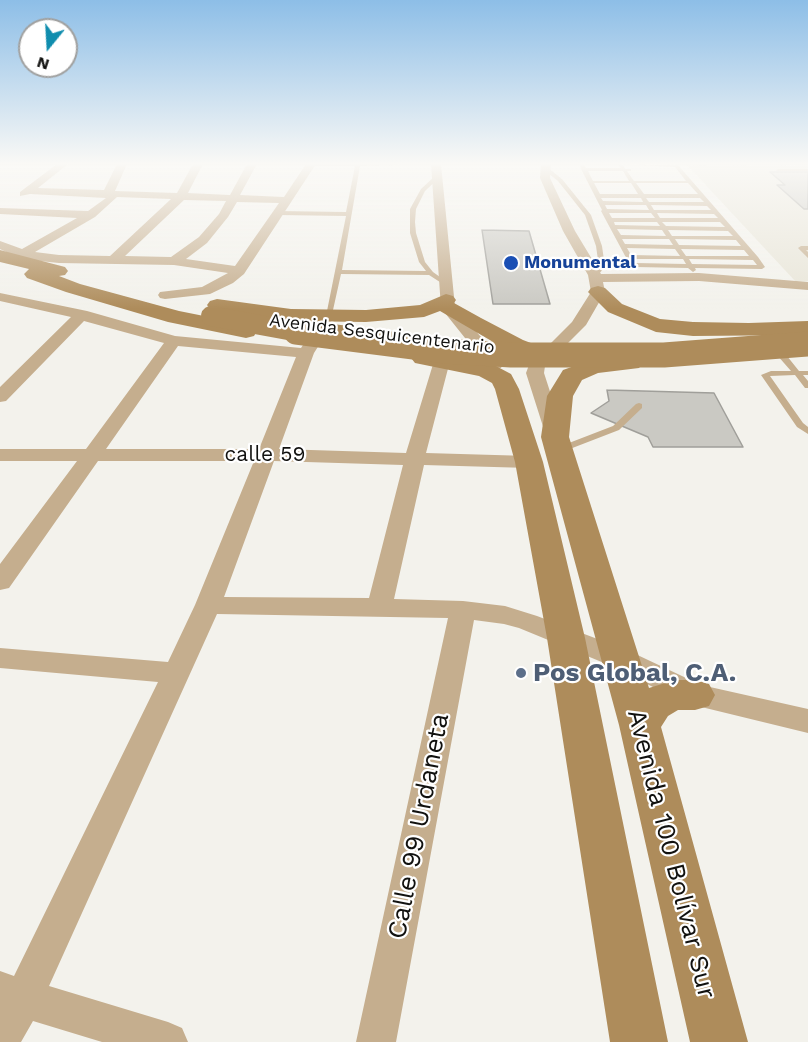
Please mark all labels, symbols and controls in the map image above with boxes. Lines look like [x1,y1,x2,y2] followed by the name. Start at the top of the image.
[18,18,78,78] north arrow
[34,53,51,75] text: N
[524,252,636,274] place label: Monumental
[502,254,520,272] marker: Monumental
[268,309,496,359] street label: Avenida Sesquicentenario
[225,442,305,468] street label: calle 59
[533,657,736,689] place label: Pos Global, C.A.
[514,666,528,680] marker: Pos Global, C.A.
[620,706,722,1002] street label: Avenida 100 Bolívar Sur
[382,711,456,941] street label: Calle 99 Urdaneta

